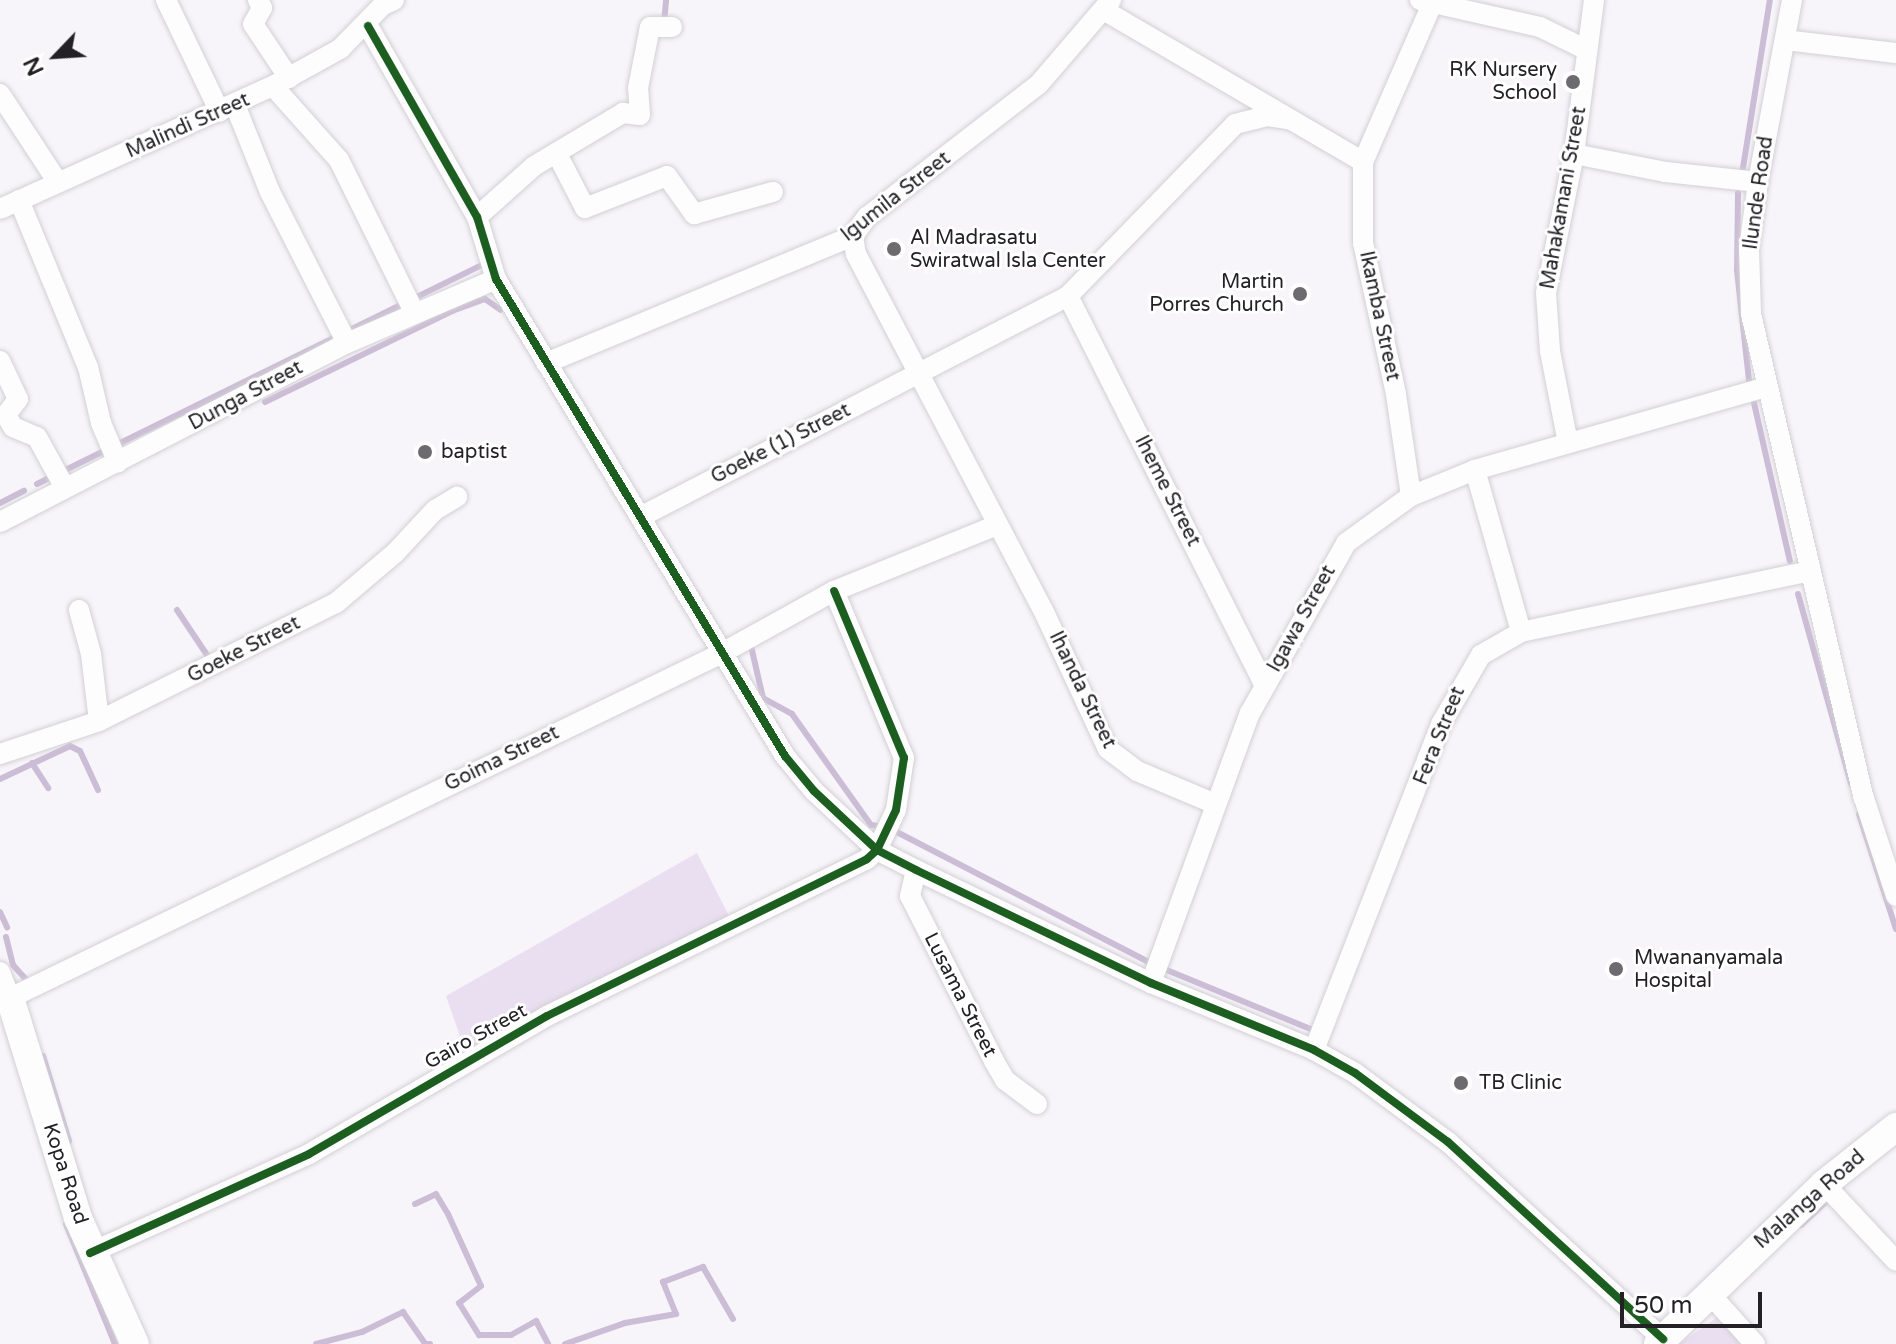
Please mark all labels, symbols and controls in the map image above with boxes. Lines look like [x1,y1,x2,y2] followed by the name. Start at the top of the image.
[16,16,96,96] north arrow
[19,53,50,80] text: N
[1449,58,1557,105] place label: RK Nursery School
[1564,73,1582,91] marker: RK Nursery School
[123,88,253,164] street label: Malindi Street
[1536,105,1592,291] street label: Mahakamani Street
[1739,135,1779,251] street label: Ilunde Road
[837,147,955,247] street label: Igumila Street
[910,226,1106,273] place label: Al Madrasatu Swiratwal Isla Center
[885,240,903,258] marker: Al Madrasatu Swiratwal Isla Center
[1354,249,1404,383] street label: Ikamba Street
[1149,270,1284,317] place label: Martin Porres Church
[1291,285,1309,303] marker: Martin Porres Church
[185,356,307,436] street label: Dunga Street
[707,399,855,489] street label: Goeke (1) Street
[1129,432,1205,550] street label: Iheme Street
[441,440,507,464] place label: baptist
[416,443,434,461] marker: baptist
[1263,561,1341,677] street label: Igawa Street
[184,611,304,689] street label: Goeke Street
[1043,628,1121,752] street label: Ihanda Street
[1409,683,1471,789] street label: Fera Street
[441,721,563,797] street label: Goima Street
[918,929,1002,1061] street label: Lusama Street
[1634,946,1783,993] place label: Mwananyamala Hospital
[1605,958,1627,980] marker: Mwananyamala Hospital
[421,999,531,1075] street label: Gairo Street
[1479,1071,1562,1095] place label: TB Clinic
[1450,1072,1472,1094] marker: TB Clinic
[37,1120,93,1228] street label: Kopa Road
[1750,1146,1870,1254] street label: Malanga Road
[1624,1276,1766,1326] scale bar
[1634,1291,1692,1320] text: 50 m

